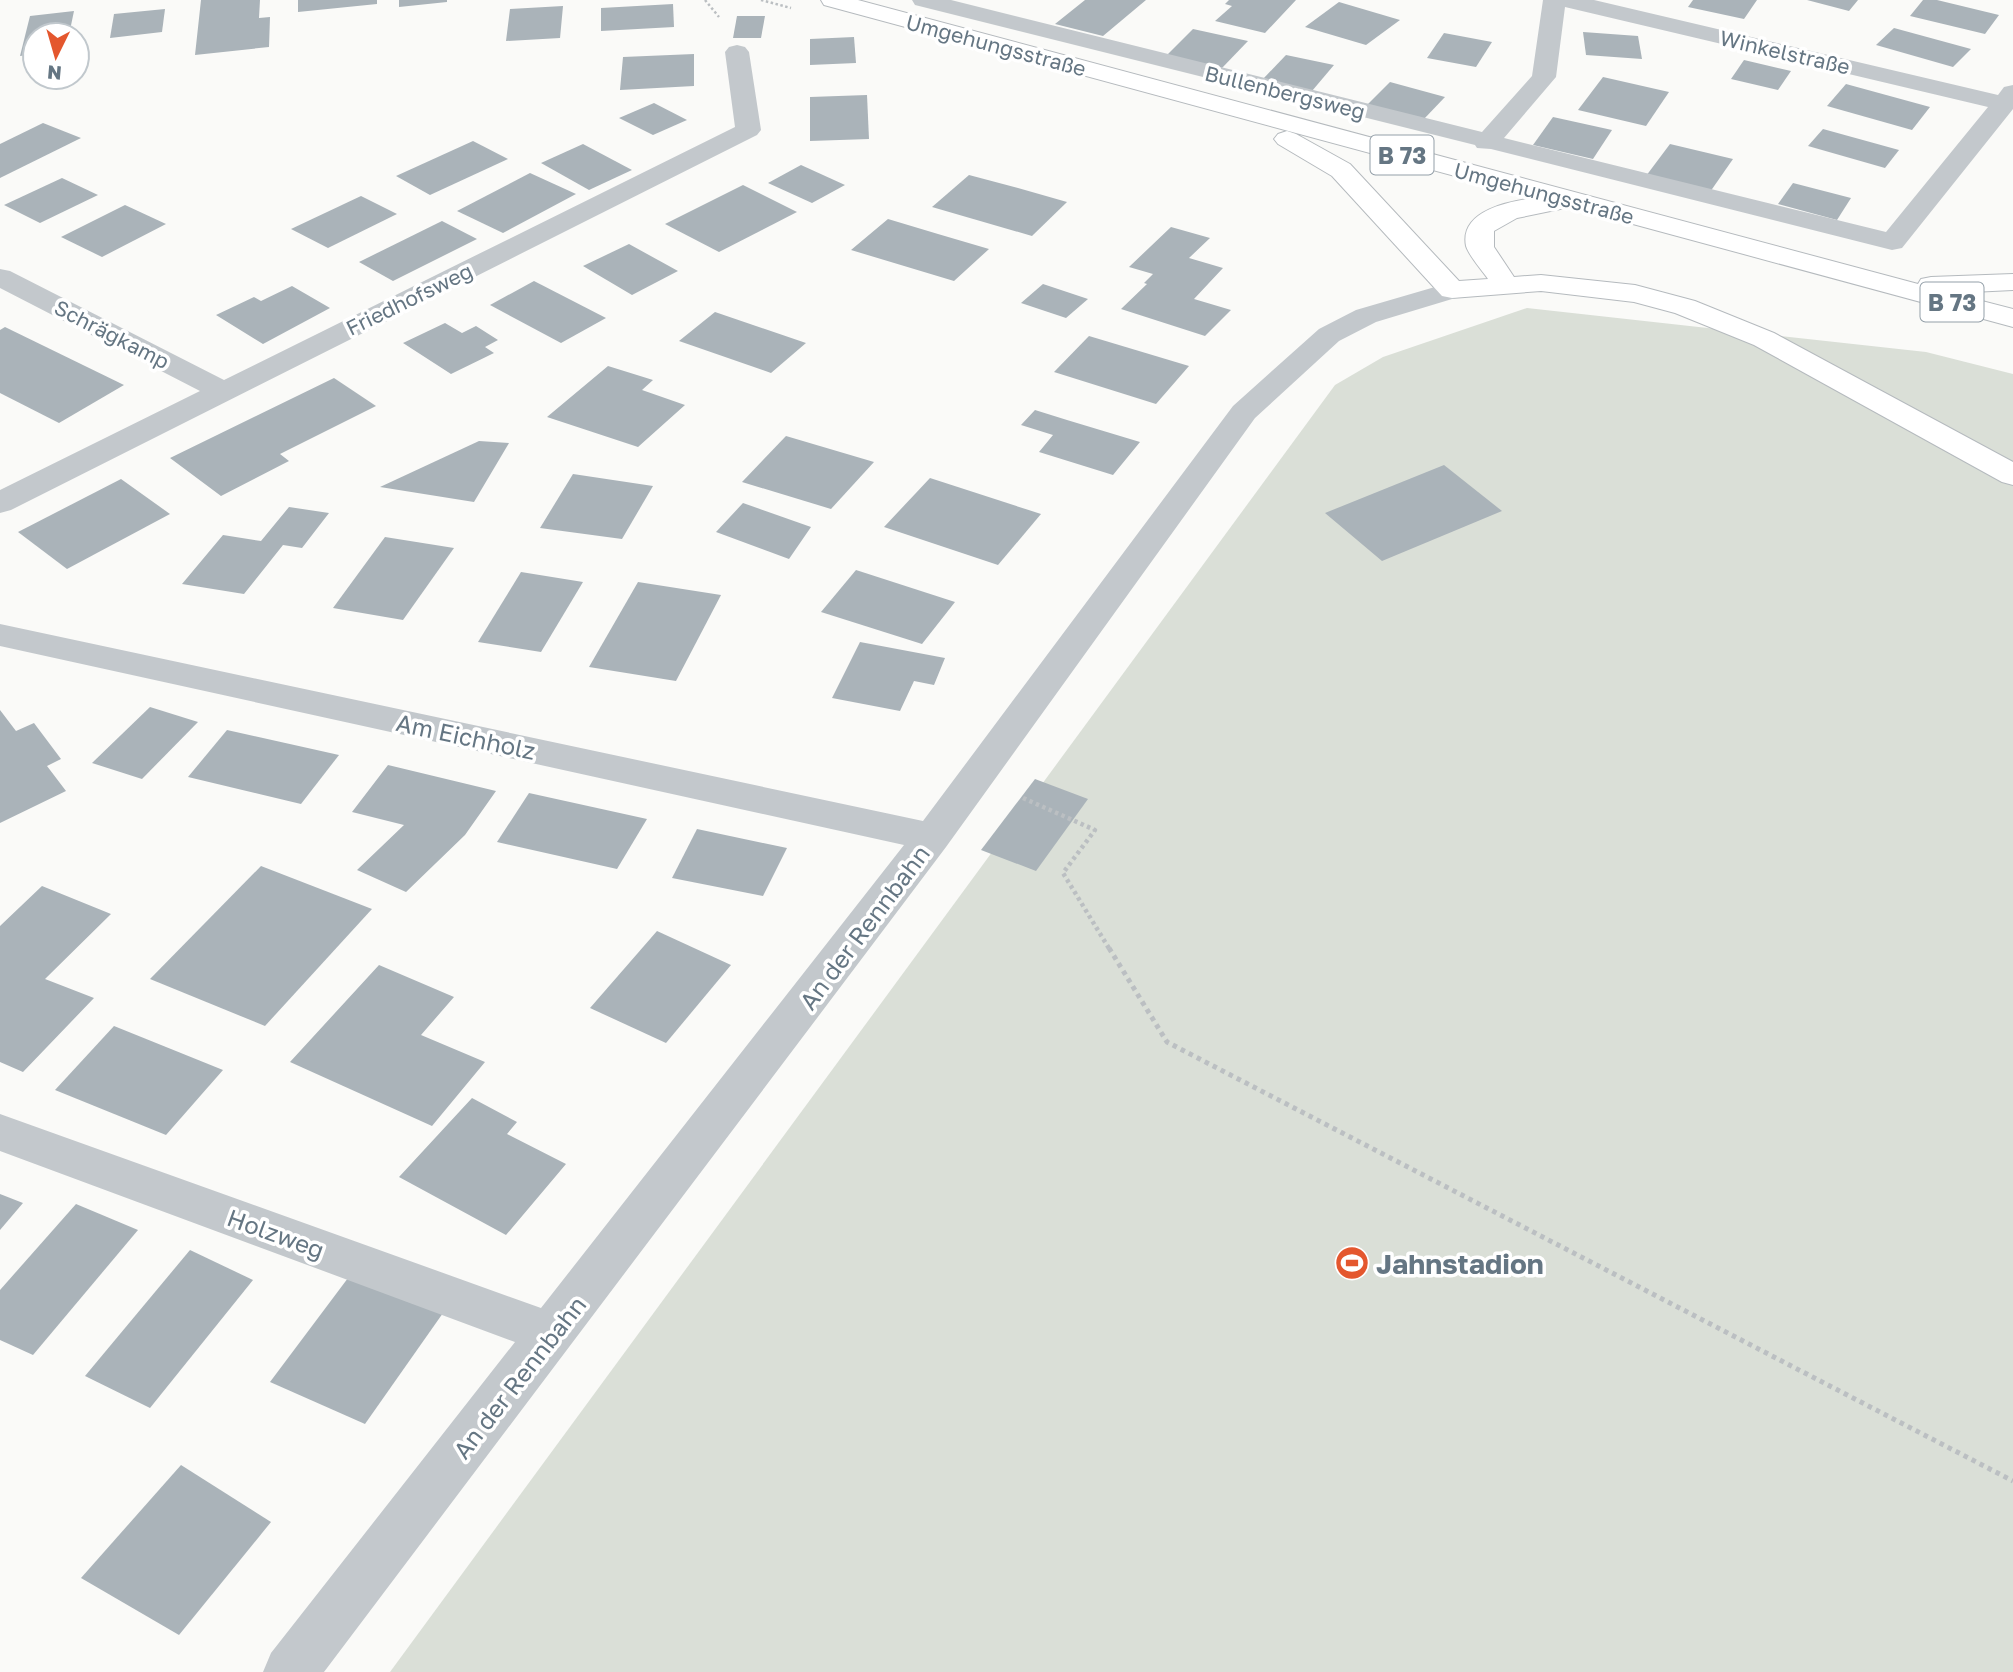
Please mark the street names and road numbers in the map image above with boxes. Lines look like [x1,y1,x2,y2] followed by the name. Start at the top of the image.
[903,8,1089,82] street label: Umgehungsstraße
[1717,24,1853,80] street label: Winkelstraße
[1202,60,1368,124] street label: Bullenbergsweg
[1370,136,1434,174] road number: B 73
[1451,156,1637,230] street label: Umgehungsstraße
[342,257,476,341] street label: Friedhofsweg
[1920,282,1983,322] road number: B 73
[50,294,174,374] street label: Schrägkamp
[394,707,538,765] street label: Am Eichholz
[793,839,935,1015] street label: An der Rennbahn
[224,1202,328,1264] street label: Holzweg
[447,1290,591,1464] street label: An der Rennbahn

